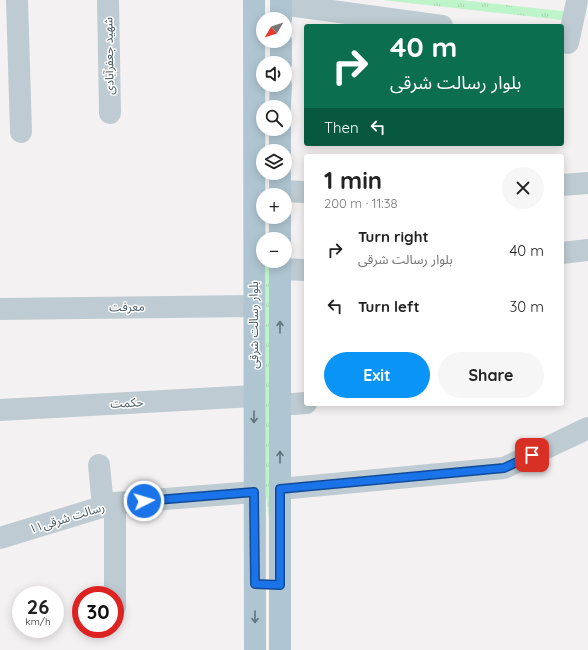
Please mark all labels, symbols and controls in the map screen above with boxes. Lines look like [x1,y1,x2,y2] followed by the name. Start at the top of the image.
[256,12,292,48] north arrow
[256,12,292,268] map controls
[100,17,117,95] street label: شهید جعفرآبادی
[390,29,457,64] text: 40 m
[324,40,376,92] icon: right
[256,56,292,92] button: sound
[390,71,521,94] text: بلوار رسالت شرقی
[256,100,292,136] button: search
[367,116,389,138] icon: left
[324,118,359,137] text: Then
[256,144,292,180] button: layers
[324,165,382,195] text: 1 min
[502,167,544,209] button: close
[256,188,292,224] button: +
[324,195,398,211] text: 200 m · 11:38
[358,227,429,246] text: Turn right
[256,232,292,268] button: −
[324,239,346,261] icon: right
[509,241,544,260] text: 40 m
[358,251,453,267] text: بلوار رسالت شرقی
[246,281,261,369] street label: بلوار رسالت شرقی
[324,295,346,317] icon: left
[358,297,420,316] text: Turn left
[509,297,544,316] text: 30 m
[109,299,145,314] street label: معرفت
[276,321,284,334] one-way arrow
[324,352,430,398] button: Exit
[438,352,544,398] button: Share
[110,394,144,411] street label: حکمت
[250,410,258,423] one-way arrow
[515,438,549,472] pin
[521,444,543,466] icon: arrive
[276,451,284,464] one-way arrow
[123,480,165,522] position arrow
[27,499,106,536] street label: رسالت شرقی۱۱
[72,586,124,638] speed limit sign: 30
[27,594,49,619] text: 26
[251,610,259,623] one-way arrow
[25,615,51,628] text: km/h

